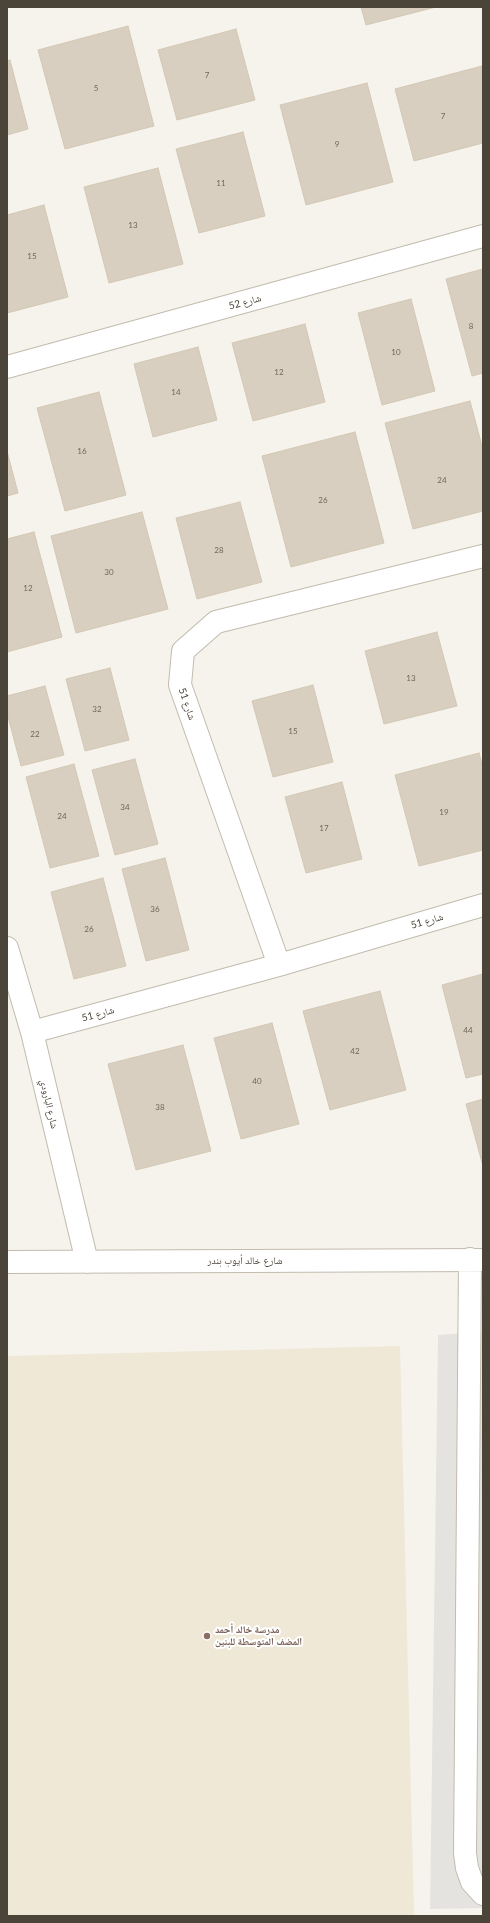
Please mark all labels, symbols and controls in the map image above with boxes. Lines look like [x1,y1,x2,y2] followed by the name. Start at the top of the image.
[205,70,209,80] house number: 7
[94,83,98,93] house number: 5
[441,111,445,121] house number: 7
[335,139,339,149] house number: 9
[216,178,226,188] house number: 11
[128,220,138,230] house number: 13
[27,251,37,261] house number: 15
[227,292,263,312] street label: شارع 52
[469,321,473,331] house number: 8
[391,347,401,357] house number: 10
[274,367,284,377] house number: 12
[171,387,181,397] house number: 14
[77,446,87,456] house number: 16
[437,475,447,485] house number: 24
[318,495,328,505] house number: 26
[214,545,224,555] house number: 28
[104,567,114,577] house number: 30
[23,583,33,593] house number: 12
[406,673,416,683] house number: 13
[176,686,198,722] street label: شارع 51
[92,704,102,714] house number: 32
[288,726,298,736] house number: 15
[30,729,40,739] house number: 22
[120,802,130,812] house number: 34
[439,807,449,817] house number: 19
[57,811,67,821] house number: 24
[319,823,329,833] house number: 17
[150,904,160,914] house number: 36
[409,911,445,931] street label: شارع 51
[84,924,94,934] house number: 26
[80,1004,116,1024] street label: شارع 51
[463,1025,473,1035] house number: 44
[350,1046,360,1056] house number: 42
[252,1076,262,1086] house number: 40
[37,1078,61,1130] street label: شارع البارودي
[155,1102,165,1112] house number: 38
[208,1255,282,1267] street label: شارع خالد أيوب بندر
[215,1624,302,1648] place label: مدرسة خالد أحمد المضف المتوسطة للبنين
[202,1631,212,1641] marker: مدرسة خالد أحمد المضف المتوسطة للبنين

